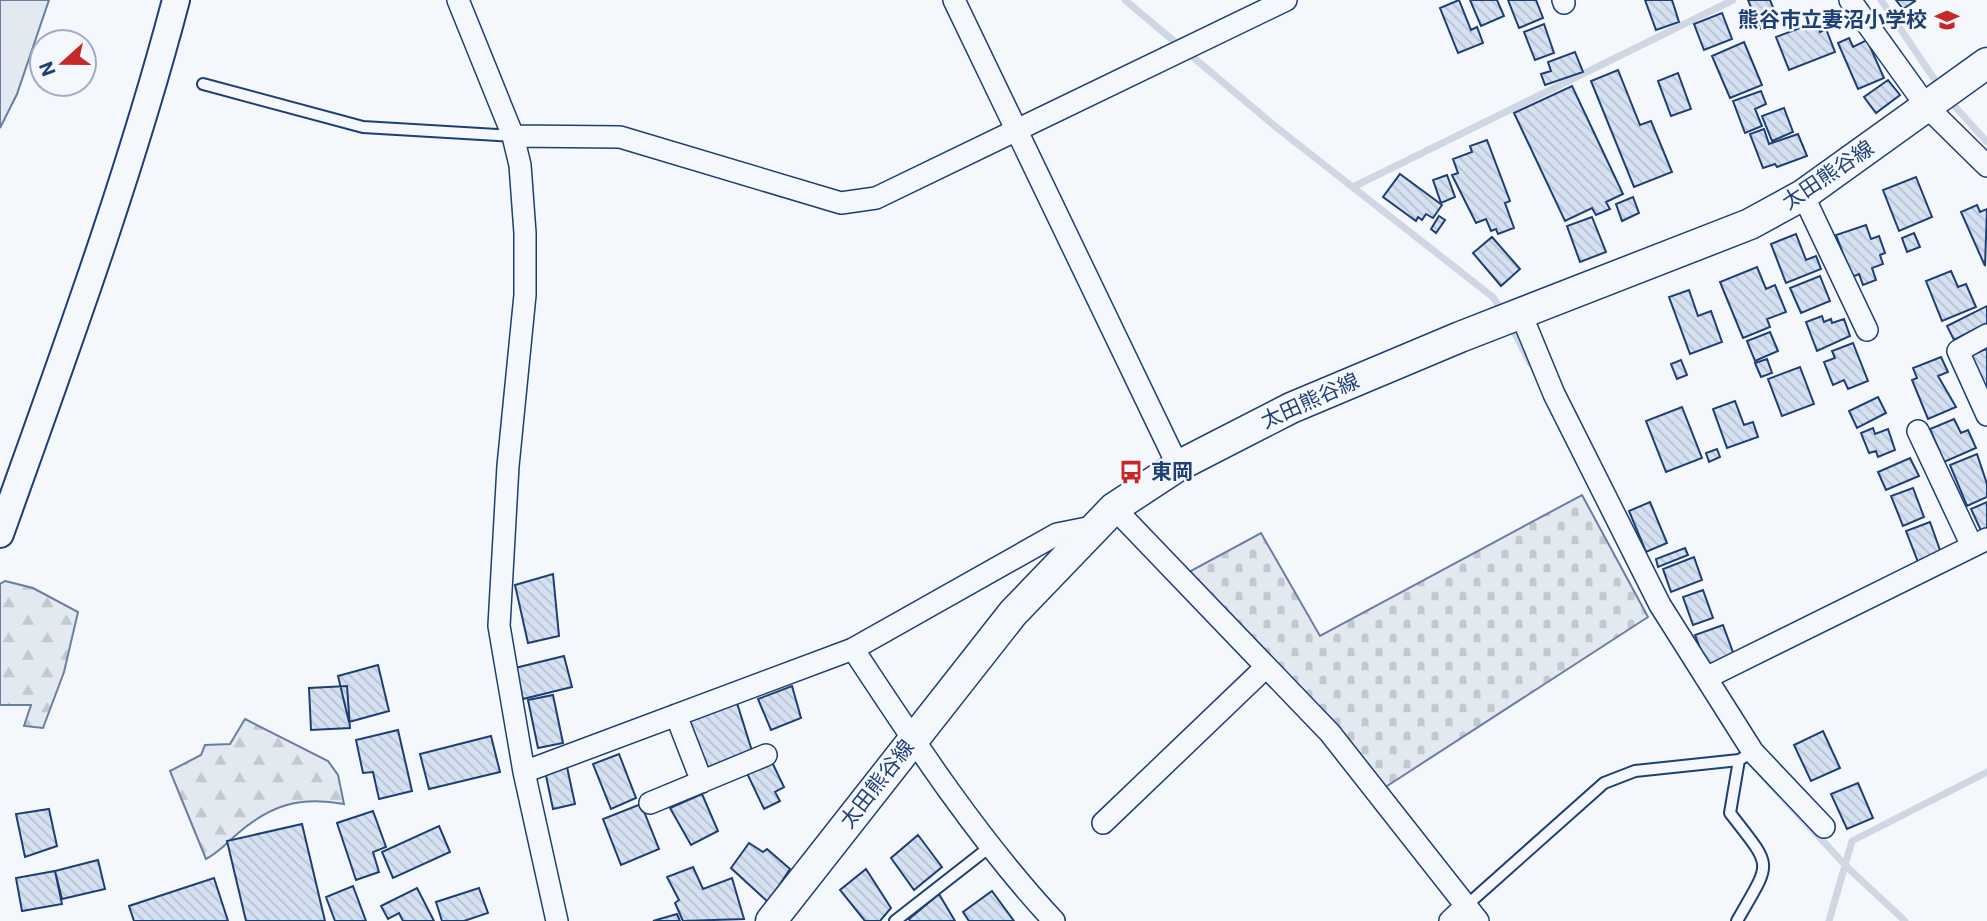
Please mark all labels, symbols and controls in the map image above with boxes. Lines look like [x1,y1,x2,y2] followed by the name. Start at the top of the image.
[1933,6,1961,34] school or university icon: 熊谷市立妻沼小学校
[1738,8,1927,32] place label: 熊谷市立妻沼小学校
[28,28,98,98] north arrow
[34,59,61,79] text: N
[1778,136,1878,214] street label: 太田熊谷線
[1257,369,1363,433] street label: 太田熊谷線
[1117,458,1145,486] bus stop icon: 東岡
[1151,460,1193,484] place label: 東岡
[835,735,919,833] street label: 太田熊谷線

